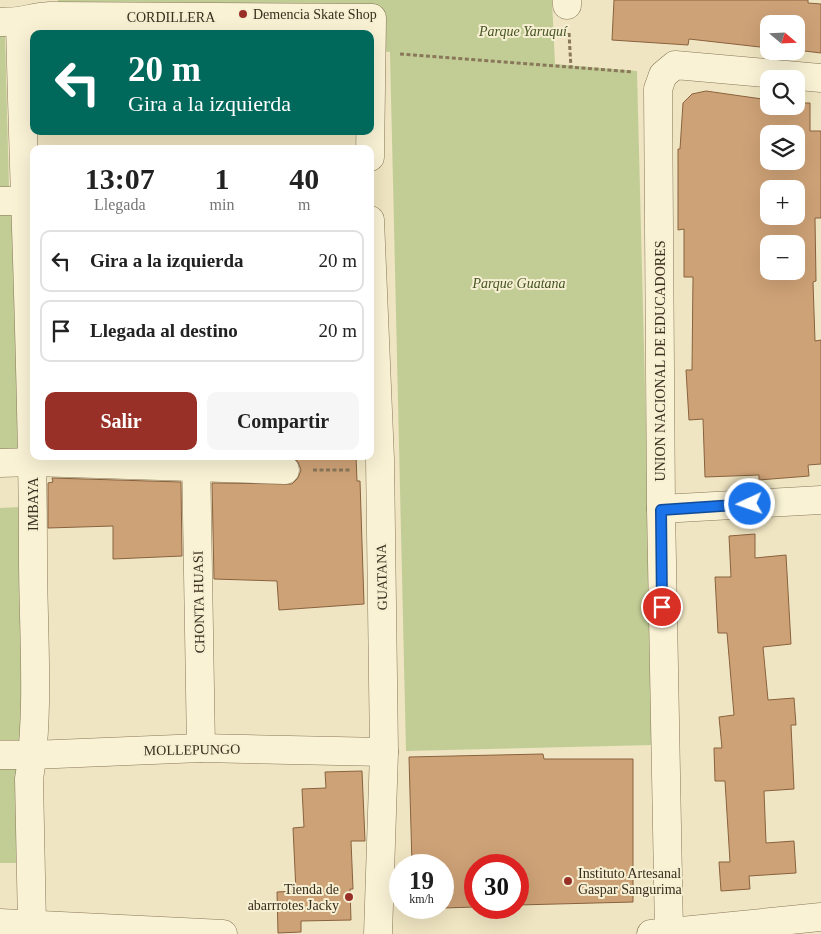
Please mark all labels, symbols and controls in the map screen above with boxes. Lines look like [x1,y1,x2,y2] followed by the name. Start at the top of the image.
[253,7,377,22] place label: Demencia Skate Shop
[237,8,249,20] marker: Demencia Skate Shop
[127,10,216,25] street label: CORDILLERA
[760,15,805,60] north arrow
[760,15,805,280] map controls
[478,24,568,39] park label: Parque Yaruquí
[45,50,110,115] icon: left
[128,50,201,89] text: 20 m
[760,70,805,115] button: search
[128,91,291,116] text: Gira a la izquierda
[760,125,805,170] button: layers
[85,162,155,195] text: 13:07
[214,162,229,195] text: 1
[289,162,319,195] text: 40
[760,180,805,225] button: +
[94,196,146,213] text: Llegada
[210,196,234,213] text: min
[298,196,310,213] text: m
[760,235,805,280] button: −
[653,241,668,481] street label: UNION NACIONAL DE EDUCADORES
[47,247,75,275] icon: left
[90,250,244,271] text: Gira a la izquierda
[318,250,357,271] text: 20 m
[471,276,566,291] park label: Parque Guatana
[47,317,75,345] icon: arrive
[90,320,238,341] text: Llegada al destino
[318,320,357,341] text: 20 m
[45,392,197,450] button: Salir
[207,392,359,450] button: Compartir
[26,476,41,531] street label: IMBAYA
[723,477,775,529] position arrow
[374,543,390,610] street label: GUATANA
[191,550,207,653] street label: CHONTA HUASI
[641,586,683,628] pin
[648,593,676,621] icon: arrive
[144,742,240,758] street label: MOLLEPUNGO
[464,854,529,919] speed limit sign: 30
[578,866,683,897] place label: Instituto Artesanal Gaspar Sangurima
[409,867,434,894] text: 19
[562,875,574,887] marker: Instituto Artesanal Gaspar Sangurima
[248,882,339,913] place label: Tienda de abarrrotes Jacky
[343,891,355,903] marker: Tienda de abarrrotes Jacky
[409,892,434,906] text: km/h

